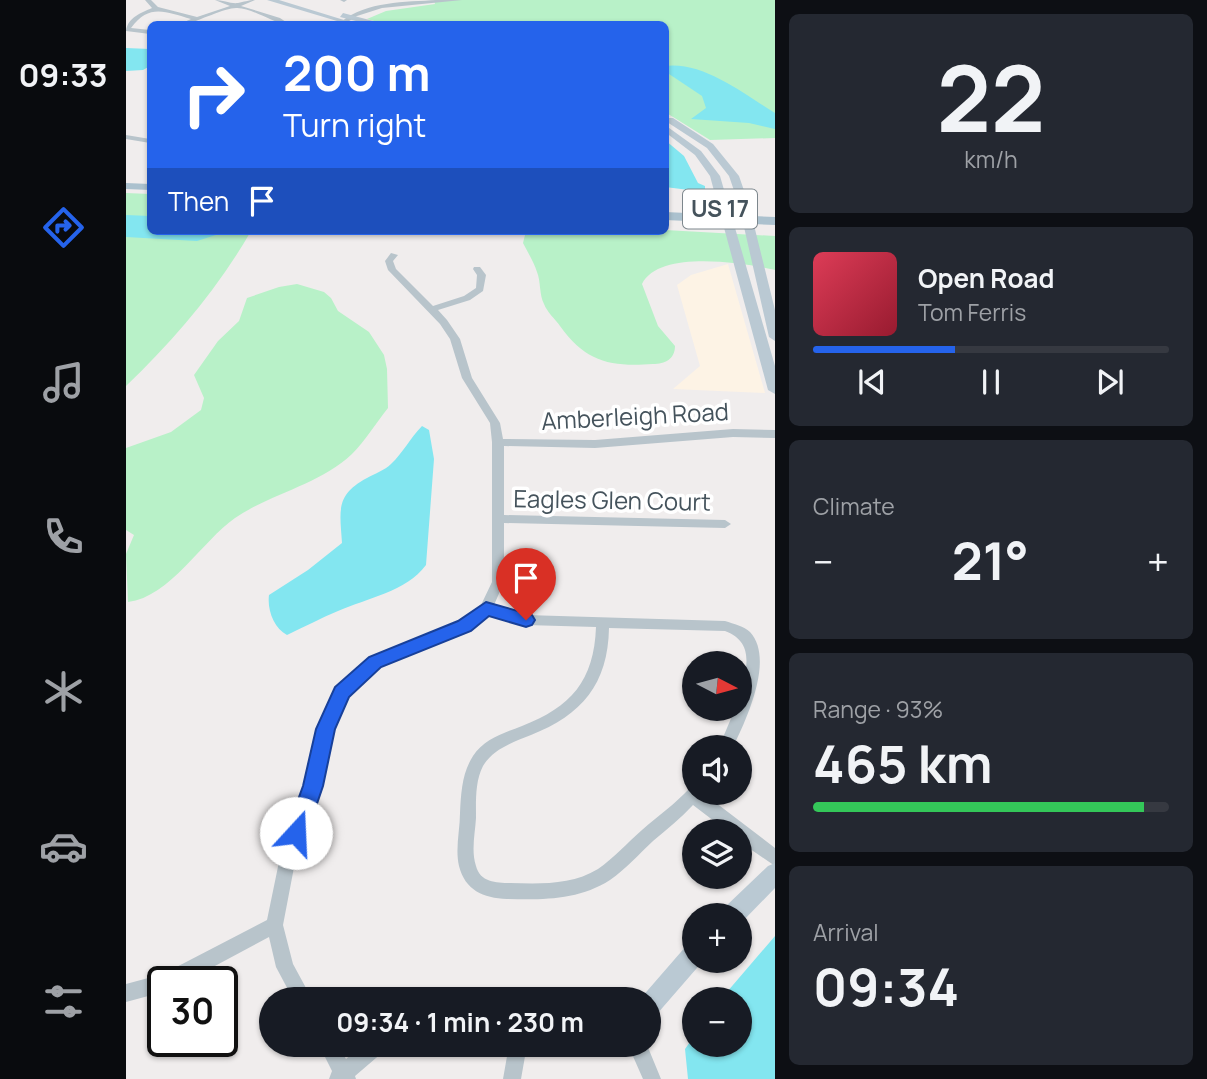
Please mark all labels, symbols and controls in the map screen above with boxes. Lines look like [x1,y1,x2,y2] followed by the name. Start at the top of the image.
[937,35,1045,159] text: 22
[283,39,431,106] text: 200 m
[168,49,259,140] icon: right
[18,53,108,97] text: 09:33
[283,103,426,147] text: Turn right
[964,143,1018,175] text: km/h
[243,182,281,220] icon: arrive
[168,183,229,219] text: Then
[683,190,757,229] road number: US 17
[39,203,88,252] icon: directions
[918,260,1054,296] text: Open Road
[918,296,1026,328] text: Tom Ferris
[39,358,88,407] icon: music
[853,363,891,401] icon: previous
[972,363,1010,401] icon: pause
[1091,363,1129,401] icon: next
[540,394,730,437] street label: Amberleigh Road
[513,481,711,518] street label: Eagles Glen Court
[813,490,895,522] text: Climate
[39,512,88,561] icon: phone
[952,525,1029,596] text: 21°
[813,535,834,587] text: −
[1147,535,1169,587] text: +
[496,548,556,620] pin
[507,559,545,597] icon: arrive
[682,651,752,721] north arrow
[682,651,752,1057] map controls
[39,667,88,716] icon: climate
[813,693,943,725] text: Range · 93%
[813,728,993,799] text: 465 km
[682,735,752,805] button: sound
[259,796,333,870] position arrow
[682,819,752,889] button: layers
[39,822,88,871] icon: car
[682,903,752,973] button: +
[813,916,879,948] text: Arrival
[813,951,959,1022] text: 09:34
[147,966,238,1057] speed limit sign: 30
[39,977,88,1026] icon: filters
[682,987,752,1057] button: −
[336,1004,584,1040] text: 09:34 · 1 min · 230 m

